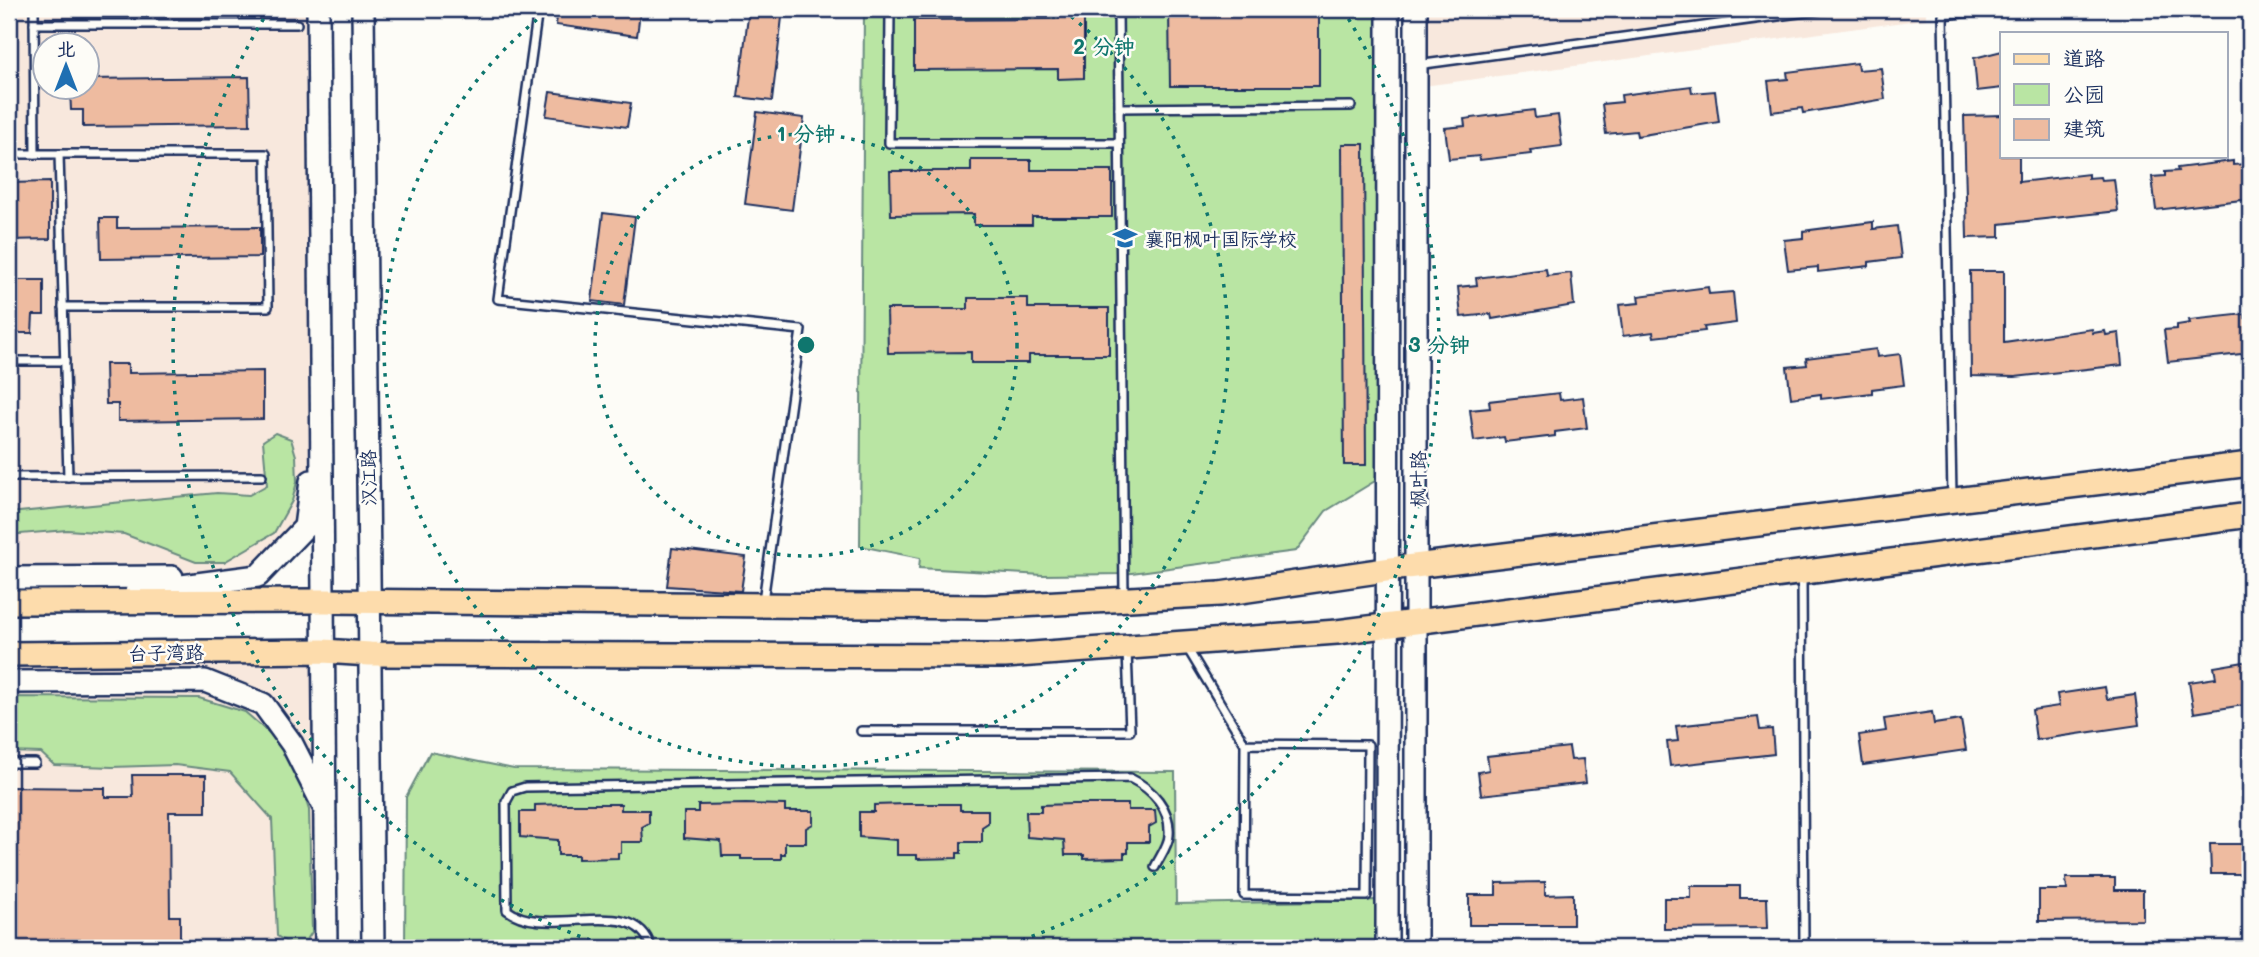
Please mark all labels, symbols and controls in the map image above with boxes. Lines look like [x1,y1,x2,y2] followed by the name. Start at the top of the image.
[32,32,102,102] north arrow
[1073,32,1135,59] text: 2 分钟
[2000,32,2228,158] legend
[56,36,76,61] text: 北
[2063,44,2105,71] text: 道路
[2063,80,2105,107] text: 公园
[2063,114,2105,141] text: 建筑
[777,119,835,146] text: 1 分钟
[1111,224,1139,252] school or university icon: 襄阳枫叶国际学校
[1145,226,1297,251] place label: 襄阳枫叶国际学校
[1408,330,1470,357] text: 3 分钟
[794,333,818,357] centre of rings
[355,449,381,507] street label: 汉江路
[1405,450,1430,508] street label: 枫叶路
[128,639,204,665] street label: 台子湾路

